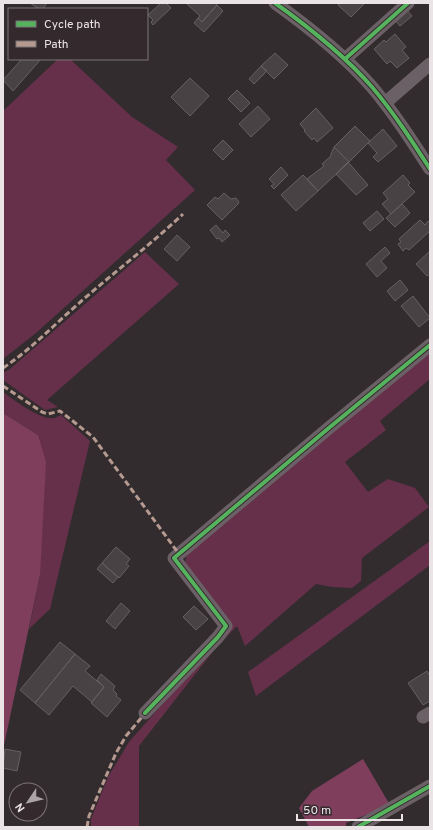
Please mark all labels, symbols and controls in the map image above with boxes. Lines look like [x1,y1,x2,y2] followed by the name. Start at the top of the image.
[8,8,148,60] legend
[44,17,101,33] text: Cycle path
[44,37,69,53] text: Path
[8,782,48,822] north arrow
[297,796,402,822] scale bar
[13,800,29,814] text: N
[303,803,331,819] text: 50 m

